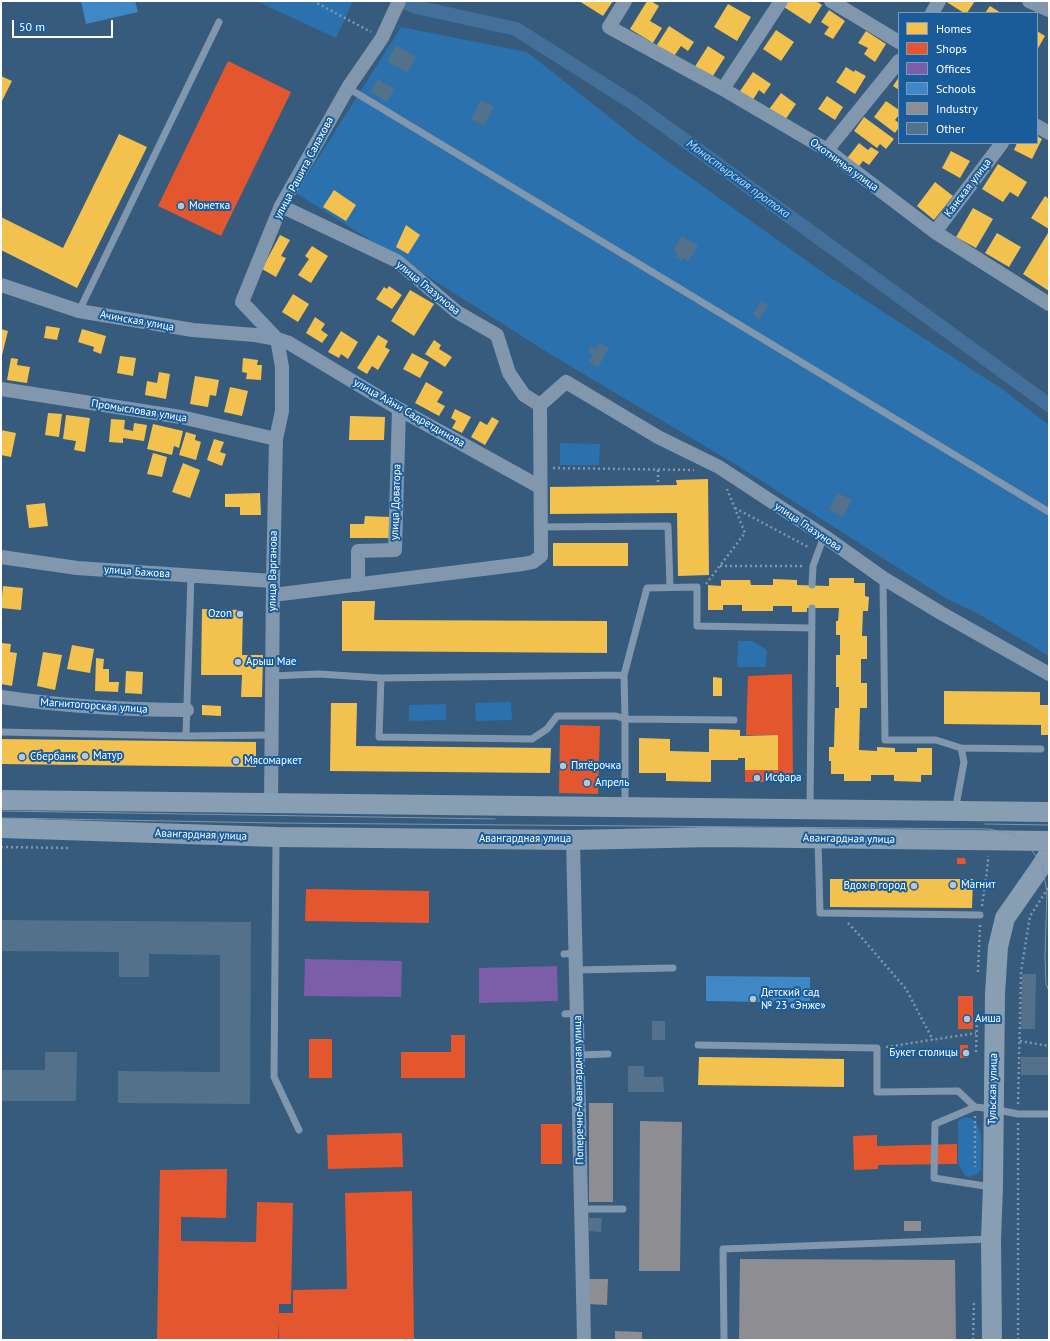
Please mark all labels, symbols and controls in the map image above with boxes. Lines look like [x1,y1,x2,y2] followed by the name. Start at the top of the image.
[14,12,115,38] scale bar
[898,12,1038,144] legend
[19,19,45,34] text: 50 m
[936,21,971,36] text: Homes
[936,41,967,56] text: Shops
[936,61,971,76] text: Offices
[936,81,976,96] text: Schools
[936,101,978,116] text: Industry
[271,115,337,221] street label: улица Рашита Салахова
[936,121,965,136] text: Other
[807,136,881,194] street label: Охотничья улица
[683,137,793,221] water label: Монастырская протока
[942,156,994,220] street label: Канская улица
[189,199,230,213] place label: Монетка
[176,201,186,211] marker: Монетка
[393,258,463,318] street label: улица Глазунова
[99,308,175,334] street label: Ачинская улица
[351,376,467,450] street label: улица Айни Садретдинова
[90,397,188,425] street label: Промысловая улица
[388,464,404,540] street label: улица Доватора
[772,500,844,554] street label: улица Глазунова
[266,530,280,612] street label: улица Варганова
[103,563,171,581] street label: улица Бажова
[208,607,232,621] place label: Ozon
[235,609,245,619] marker: Ozon
[246,655,296,669] place label: Арыш Мае
[233,657,243,667] marker: Арыш Мае
[40,696,148,716] street label: Магнитогорская улица
[93,749,123,763] place label: Матур
[30,750,76,764] place label: Сбербанк
[80,751,90,761] marker: Матур
[17,752,27,762] marker: Сбербанк
[244,754,302,768] place label: Мясомаркет
[231,756,241,766] marker: Мясомаркет
[571,759,621,773] place label: Пятёрочка
[558,761,568,771] marker: Пятёрочка
[765,771,802,785] place label: Исфара
[752,773,762,783] marker: Исфара
[595,776,629,790] place label: Апрель
[582,778,592,788] marker: Апрель
[155,827,247,843] street label: Авангардная улица
[479,832,571,846] street label: Авангардная улица
[803,832,895,846] street label: Авангардная улица
[961,878,996,892] place label: Магнит
[843,879,906,893] place label: Вдох в город
[948,880,958,890] marker: Магнит
[909,881,919,891] marker: Вдох в город
[761,986,826,1012] place label: Детский сад № 23 «Энже»
[748,994,758,1004] marker: Детский сад № 23 «Энже»
[975,1012,1001,1026] place label: Аиша
[962,1014,972,1024] marker: Аиша
[571,1015,587,1165] street label: Поперечно-Авангардная улица
[889,1046,958,1060] place label: Букет столицы
[961,1048,971,1058] marker: Букет столицы
[986,1053,1000,1125] street label: Тульская улица

